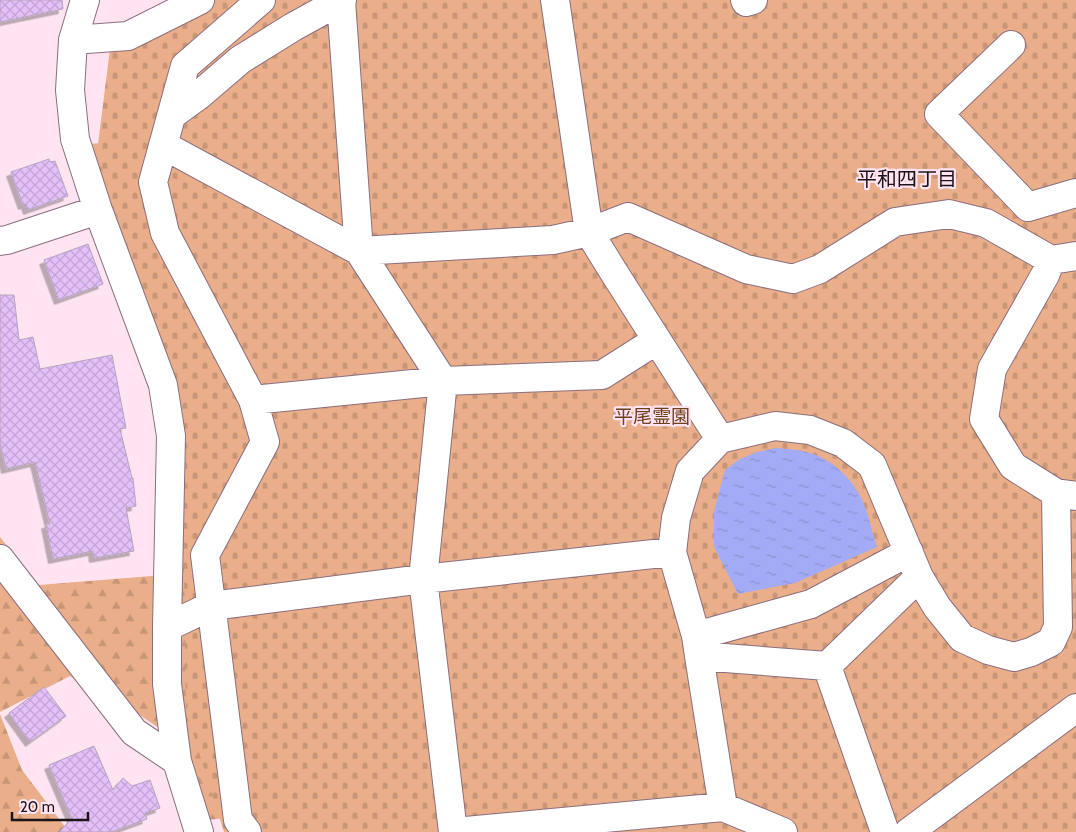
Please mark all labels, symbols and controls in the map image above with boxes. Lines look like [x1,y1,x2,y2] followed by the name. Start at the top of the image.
[857,167,957,191] district label: 平和四丁目
[614,405,690,428] park label: 平尾霊園
[12,790,89,822] scale bar
[20,798,55,816] text: 20 m

